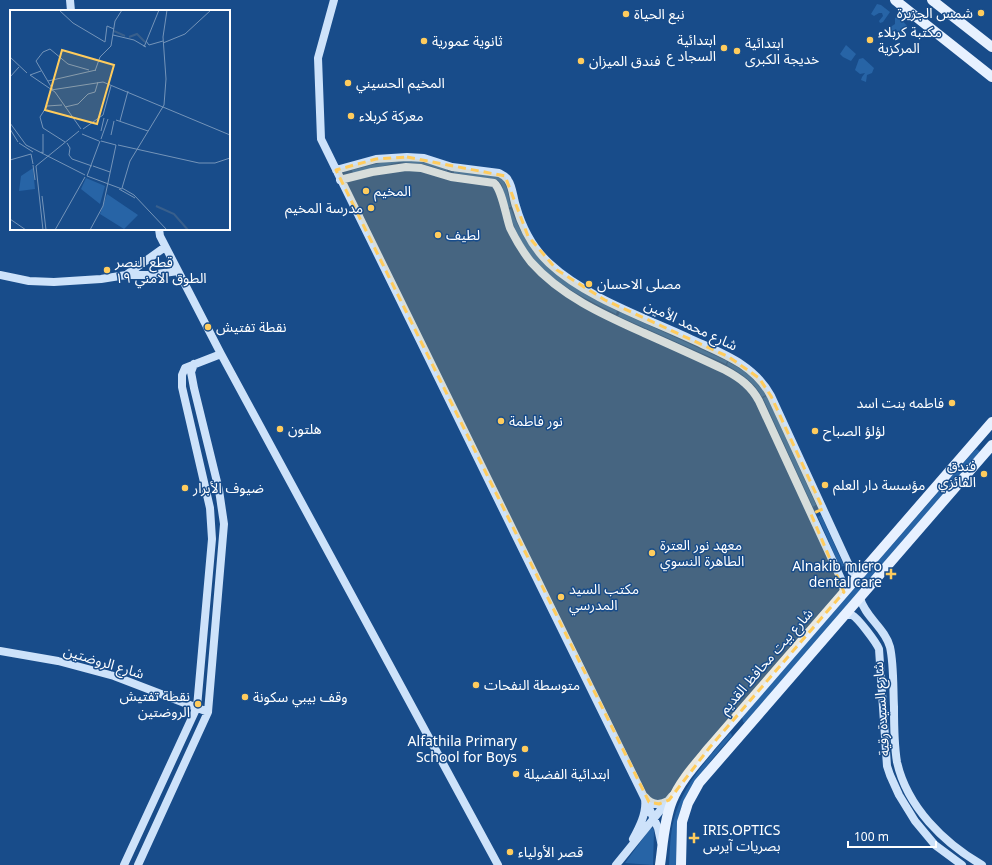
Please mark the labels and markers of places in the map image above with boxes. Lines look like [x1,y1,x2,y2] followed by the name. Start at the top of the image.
[897,3,973,22] place label: شمس الجزيرة
[634,4,685,25] place label: نبع الحياة
[976,8,986,18] marker: شمس الجزيرة
[621,9,631,19] marker: نبع الحياة
[878,22,942,57] place label: مكتبة كربلاء المركزية
[667,30,716,67] place label: ابتدائية السجاد ع
[432,31,503,50] place label: ثانوية عمورية
[745,33,819,68] place label: ابتدائية خديجة الكبرى
[865,35,875,45] marker: مكتبة كربلاء المركزية
[419,36,429,46] marker: ثانوية عمورية
[719,43,729,53] marker: ابتدائية السجاد ع
[732,46,742,56] marker: ابتدائية خديجة الكبرى
[589,51,660,70] place label: فندق الميزان
[576,56,586,66] marker: فندق الميزان
[356,73,445,94] place label: المخيم الحسيني
[343,78,353,88] marker: المخيم الحسيني
[359,106,424,125] place label: معركة كربلاء
[346,111,356,121] marker: معركة كربلاء
[374,181,411,202] place label: المخيم
[361,186,371,196] marker: المخيم
[285,198,363,219] place label: مدرسة المخيم
[366,203,376,213] marker: مدرسة المخيم
[446,225,480,244] place label: لطيف
[433,230,443,240] marker: لطيف
[114,252,207,289] place label: قطع النصر الطوق الامني ۱۹
[102,265,112,275] marker: قطع النصر الطوق الامني ۱۹
[597,274,681,293] place label: مصلى الاحسان
[584,279,594,289] marker: مصلى الاحسان
[216,317,287,336] place label: نقطة تفتيش
[203,322,213,332] marker: نقطة تفتيش
[856,393,944,412] place label: فاطمه بنت اسد
[947,398,957,408] marker: فاطمه بنت اسد
[509,411,563,430] place label: نور فاطمة
[496,416,506,426] marker: نور فاطمة
[288,419,322,438] place label: هلتون
[823,421,885,442] place label: لؤلؤ الصباح
[275,424,285,434] marker: هلتون
[810,426,820,436] marker: لؤلؤ الصباح
[938,456,976,493] place label: فندق الفائزي
[979,469,989,479] marker: فندق الفائزي
[833,475,925,496] place label: مؤسسة دار العلم
[192,478,264,497] place label: ضيوف الأبرار
[820,480,830,490] marker: مؤسسة دار العلم
[180,483,190,493] marker: ضيوف الأبرار
[660,535,744,572] place label: معهد نور العترة الطاهرة النسوي
[647,548,657,558] marker: معهد نور العترة الطاهرة النسوي
[792,556,882,591] place label: Alnakib micro dental care
[885,568,897,580] marker: Alnakib micro dental care
[569,579,639,616] place label: مكتب السيد المدرسي
[556,592,566,602] marker: مكتب السيد المدرسي
[484,675,580,694] place label: متوسطة النفحات
[471,680,481,690] marker: متوسطة النفحات
[120,686,190,721] place label: نقطة تفتيش الروضتين
[253,687,348,708] place label: وقف بيبي سكونة
[240,692,250,702] marker: وقف بيبي سكونة
[193,699,203,709] marker: نقطة تفتيش الروضتين
[408,731,518,766] place label: Alfathila Primary School for Boys
[520,744,530,754] marker: Alfathila Primary School for Boys
[524,764,610,783] place label: ابتدائية الفضيلة
[511,769,521,779] marker: ابتدائية الفضيلة
[703,820,781,855] place label: IRIS.OPTICS بصريات آيرس
[688,832,700,844] marker: IRIS.OPTICS بصريات آيرس
[518,842,583,861] place label: قصر الأولياء
[505,847,515,857] marker: قصر الأولياء

